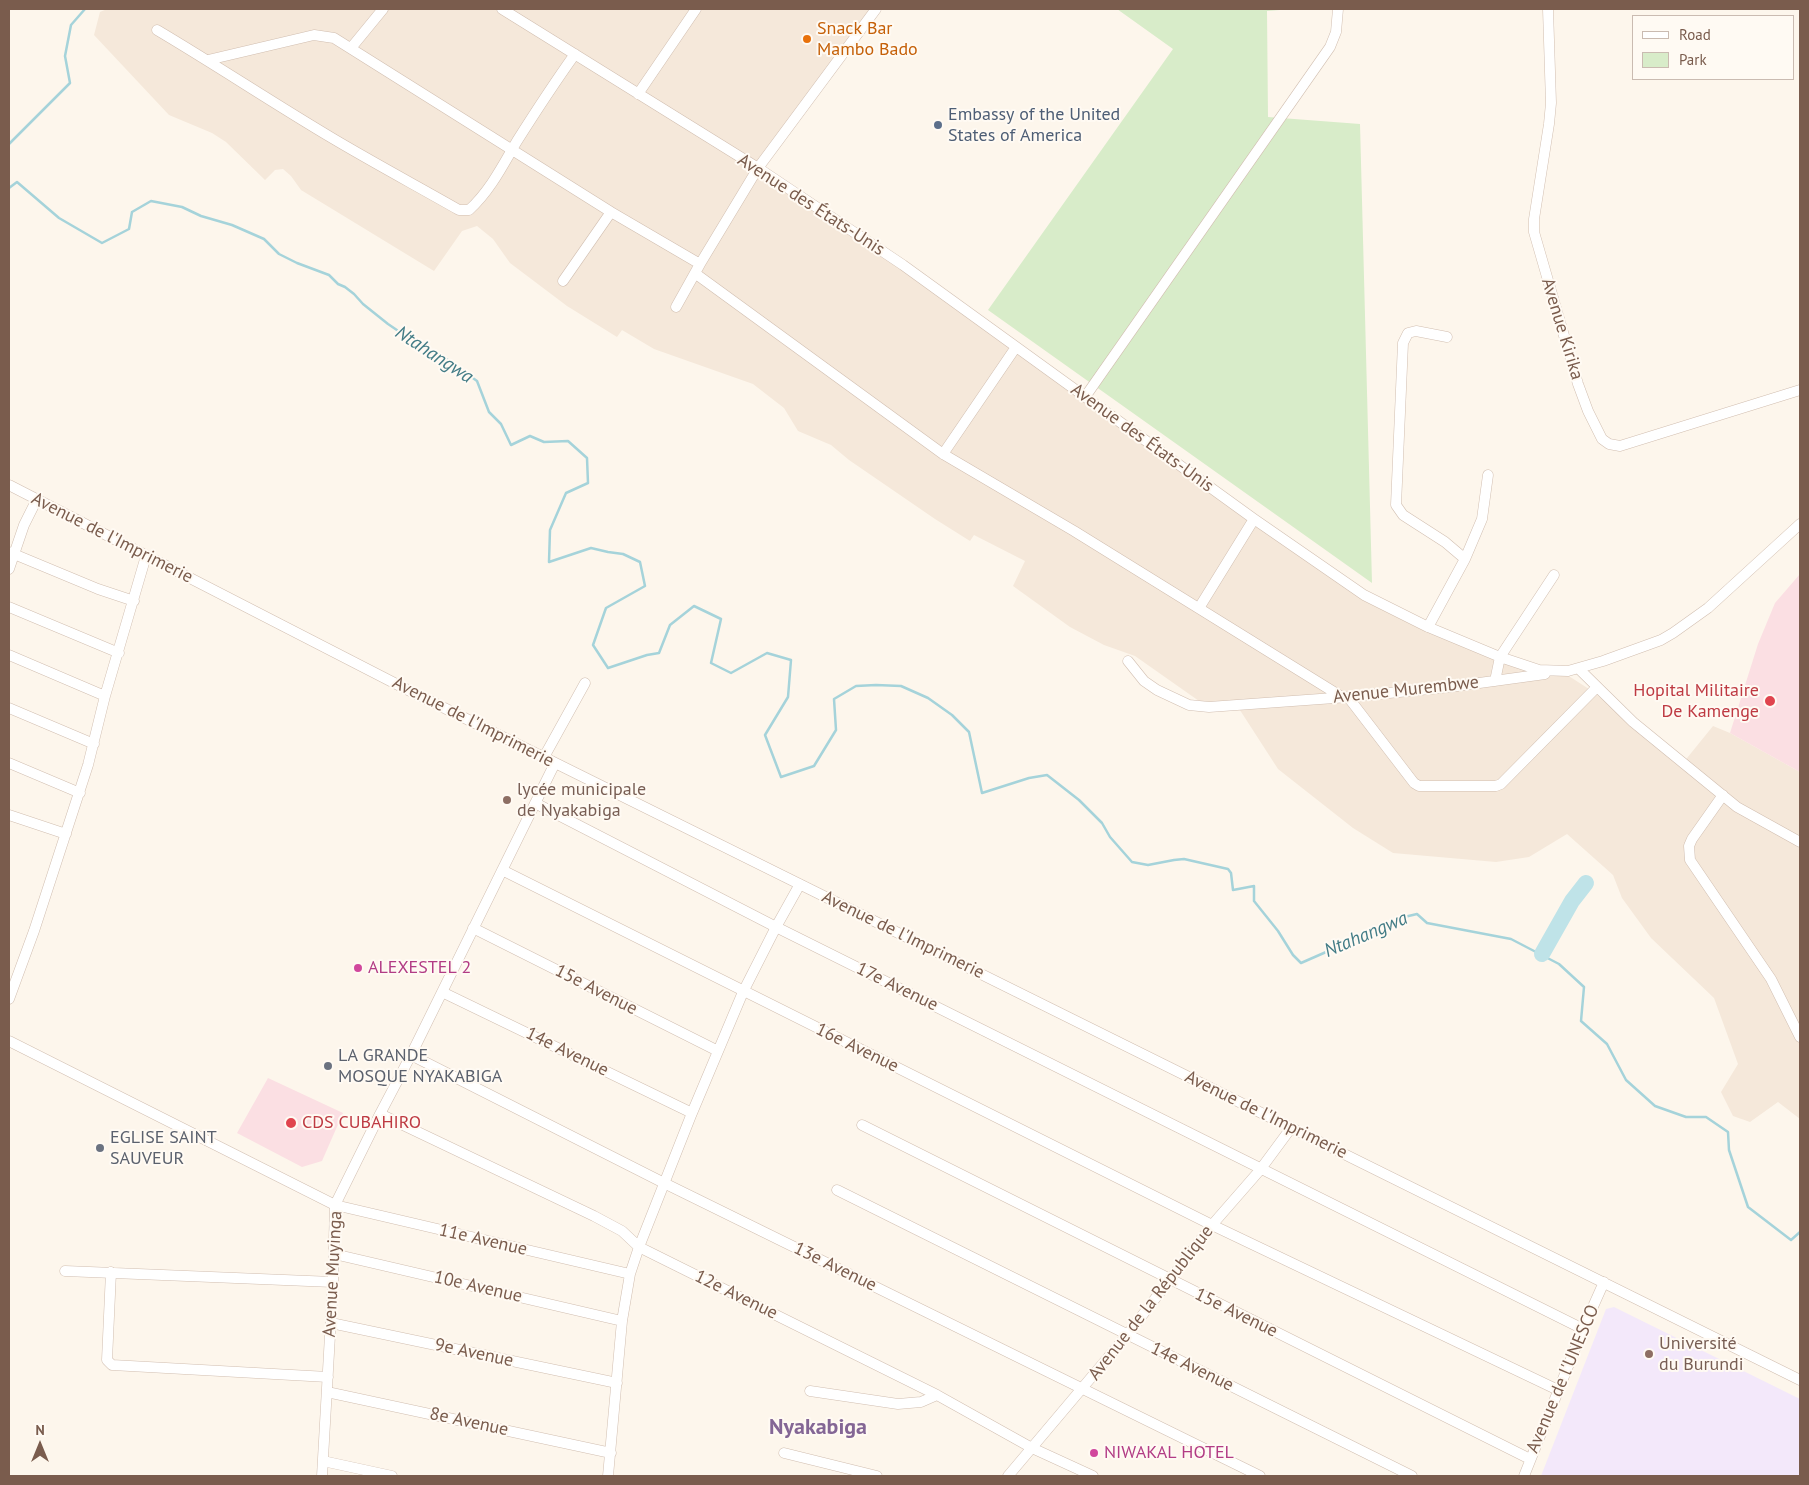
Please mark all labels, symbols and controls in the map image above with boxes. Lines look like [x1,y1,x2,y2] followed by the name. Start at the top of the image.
[1632,15,1794,80] legend
[817,18,918,60] place label: Snack Bar Mambo Bado
[1679,25,1711,44] text: Road
[801,33,813,45] marker: Snack Bar Mambo Bado
[1679,50,1707,69] text: Park
[948,104,1120,146] place label: Embassy of the United States of America
[932,119,944,131] marker: Embassy of the United States of America
[733,149,889,261] street label: Avenue des États-Unis
[1536,275,1588,383] street label: Avenue Kirika
[391,321,477,389] water label: Ntahangwa
[1066,379,1218,497] street label: Avenue des États-Unis
[28,488,196,588] street label: Avenue de l'Imprimerie
[389,672,557,772] street label: Avenue de l'Imprimerie
[1332,672,1480,708] street label: Avenue Murembwe
[1633,680,1759,722] place label: Hopital Militaire De Kamenge
[1763,694,1777,708] marker: Hopital Militaire De Kamenge
[517,779,646,822] place label: lycée municipale de Nyakabiga
[501,794,513,806] marker: lycée municipale de Nyakabiga
[818,886,988,984] street label: Avenue de l'Imprimerie
[1321,907,1411,963] water label: Ntahangwa
[368,957,471,979] place label: ALEXESTEL 2
[853,958,941,1016] street label: 17e Avenue
[551,960,641,1020] street label: 15e Avenue
[352,962,364,974] marker: ALEXESTEL 2
[812,1019,902,1077] street label: 16e Avenue
[522,1023,612,1081] street label: 14e Avenue
[338,1045,502,1088] place label: LA GRANDE MOSQUE NYAKABIGA
[322,1060,334,1072] marker: LA GRANDE MOSQUE NYAKABIGA
[1181,1066,1351,1164] street label: Avenue de l'Imprimerie
[302,1112,421,1134] place label: CDS CUBAHIRO
[284,1116,298,1130] marker: CDS CUBAHIRO
[110,1127,217,1170] place label: EGLISE SAINT SAUVEUR
[94,1142,106,1154] marker: EGLISE SAINT SAUVEUR
[319,1210,347,1338] street label: Avenue Muyinga
[437,1219,529,1261] street label: 11e Avenue
[1084,1221,1218,1385] street label: Avenue de la République
[790,1238,880,1296] street label: 13e Avenue
[432,1266,524,1308] street label: 10e Avenue
[691,1266,781,1324] street label: 12e Avenue
[1191,1284,1281,1342] street label: 15e Avenue
[1522,1302,1604,1456] street label: Avenue de l'UNESCO
[1659,1333,1744,1376] place label: Université du Burundi
[433,1334,515,1372] street label: 9e Avenue
[1147,1338,1237,1396] street label: 14e Avenue
[1643,1348,1655,1360] marker: Université du Burundi
[428,1403,510,1441] street label: 8e Avenue
[769,1415,867,1441] district label: Nyakabiga
[15,1420,65,1470] north arrow
[35,1421,45,1439] text: N
[1104,1442,1234,1464] place label: NIWAKAL HOTEL
[1088,1447,1100,1459] marker: NIWAKAL HOTEL

